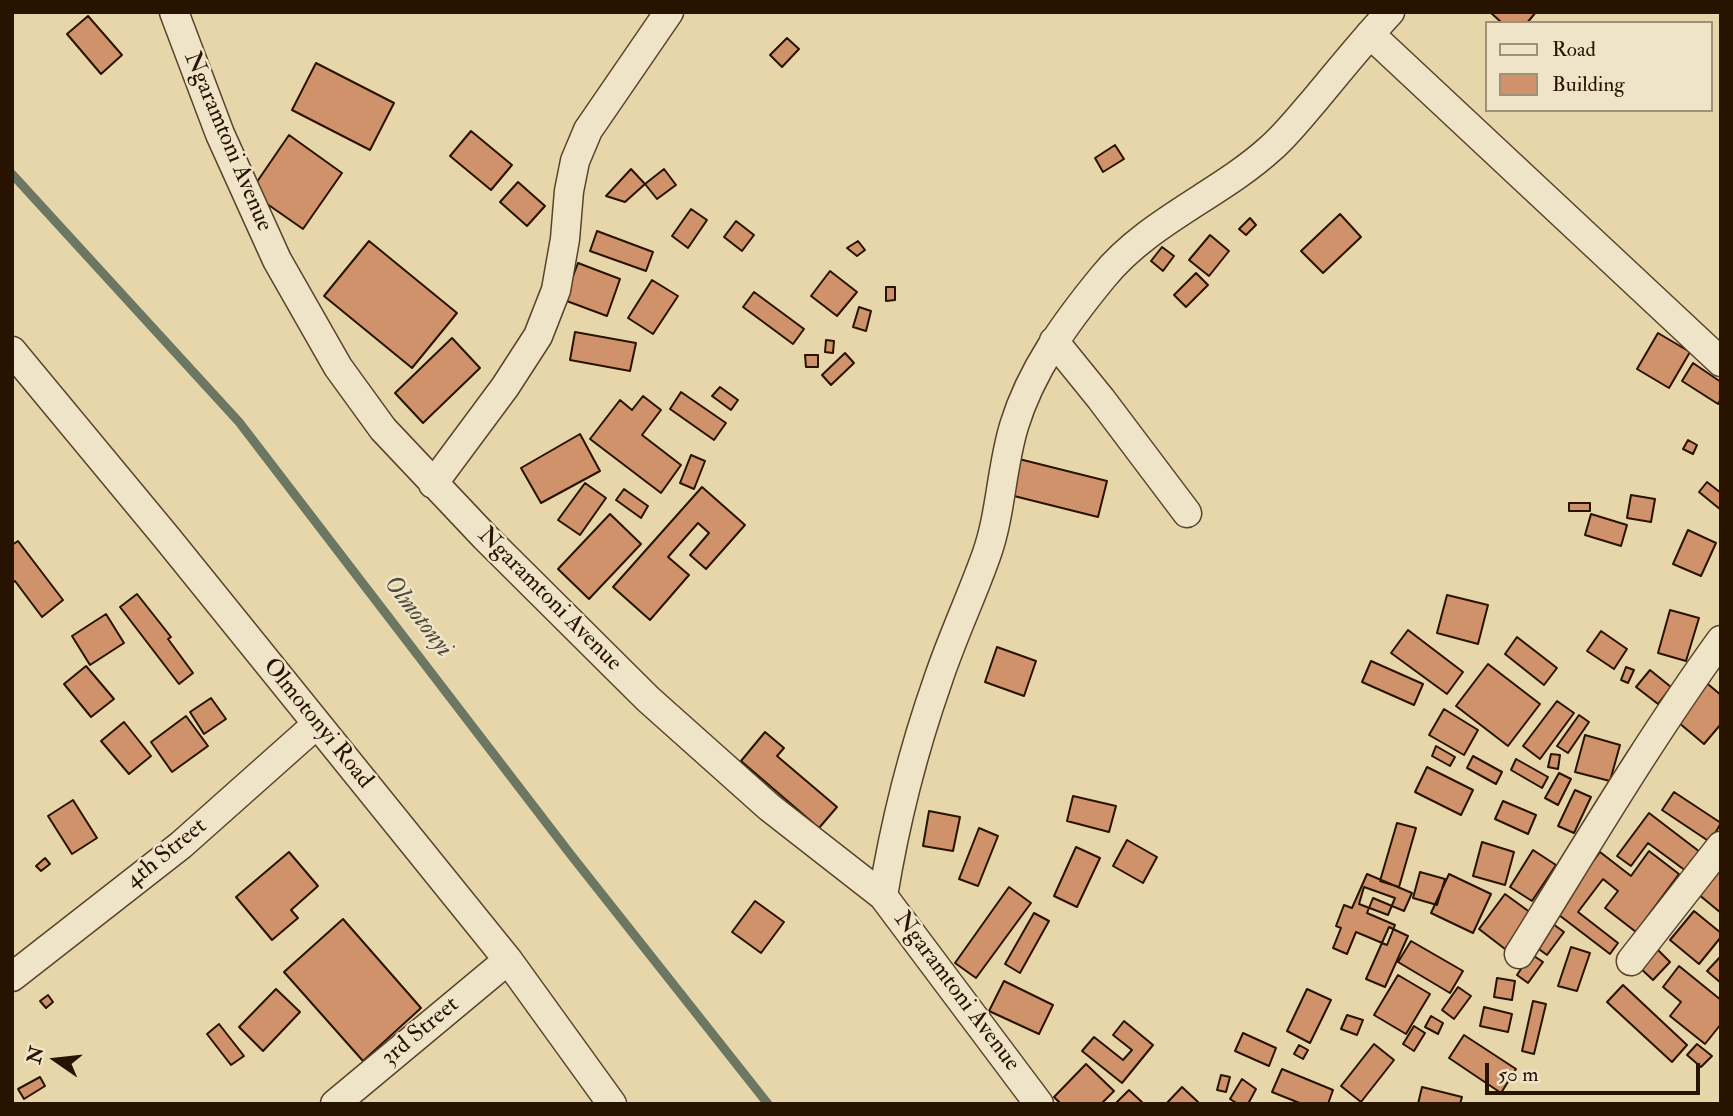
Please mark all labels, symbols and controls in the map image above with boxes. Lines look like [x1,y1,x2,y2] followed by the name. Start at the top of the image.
[1484,21,1712,112] legend
[1552,36,1596,63] text: Road
[176,48,278,236] street label: Ngaramtoni Avenue
[1552,71,1625,98] text: Building
[471,522,627,678] street label: Ngaramtoni Avenue
[375,570,459,664] water label: Olmotonyi
[256,653,378,795] street label: Olmotonyi Road
[121,813,213,895] street label: 4th Street
[887,907,1025,1077] street label: Ngaramtoni Avenue
[376,991,466,1073] street label: 3rd Street
[21,1025,91,1095] north arrow
[22,1044,49,1066] text: N
[1488,1050,1703,1094] scale bar
[1498,1061,1539,1088] text: 50 m

